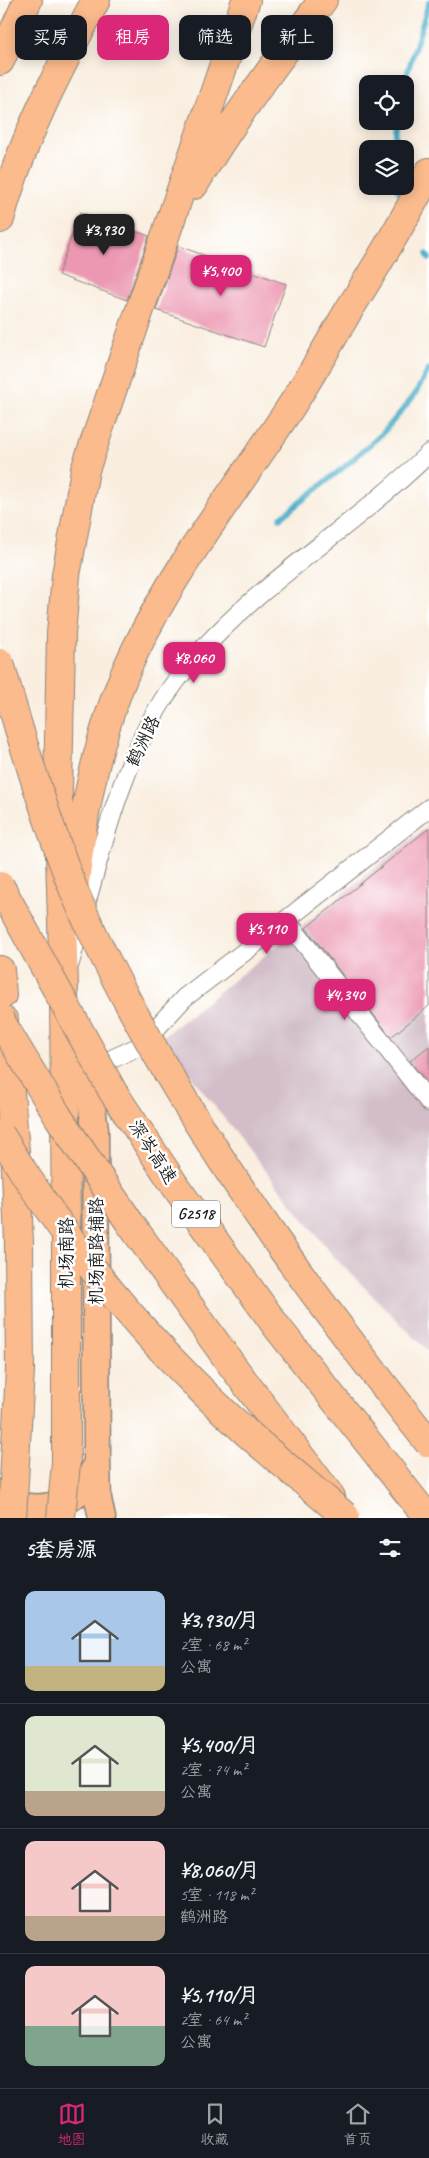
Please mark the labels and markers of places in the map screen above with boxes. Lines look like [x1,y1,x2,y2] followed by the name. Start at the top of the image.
[63,214,145,256] pin: ¥3,930
[180,254,262,297] pin: ¥5,400
[153,642,235,684] pin: ¥8,060
[226,912,308,955] pin: ¥5,110
[304,978,386,1021] pin: ¥4,340

